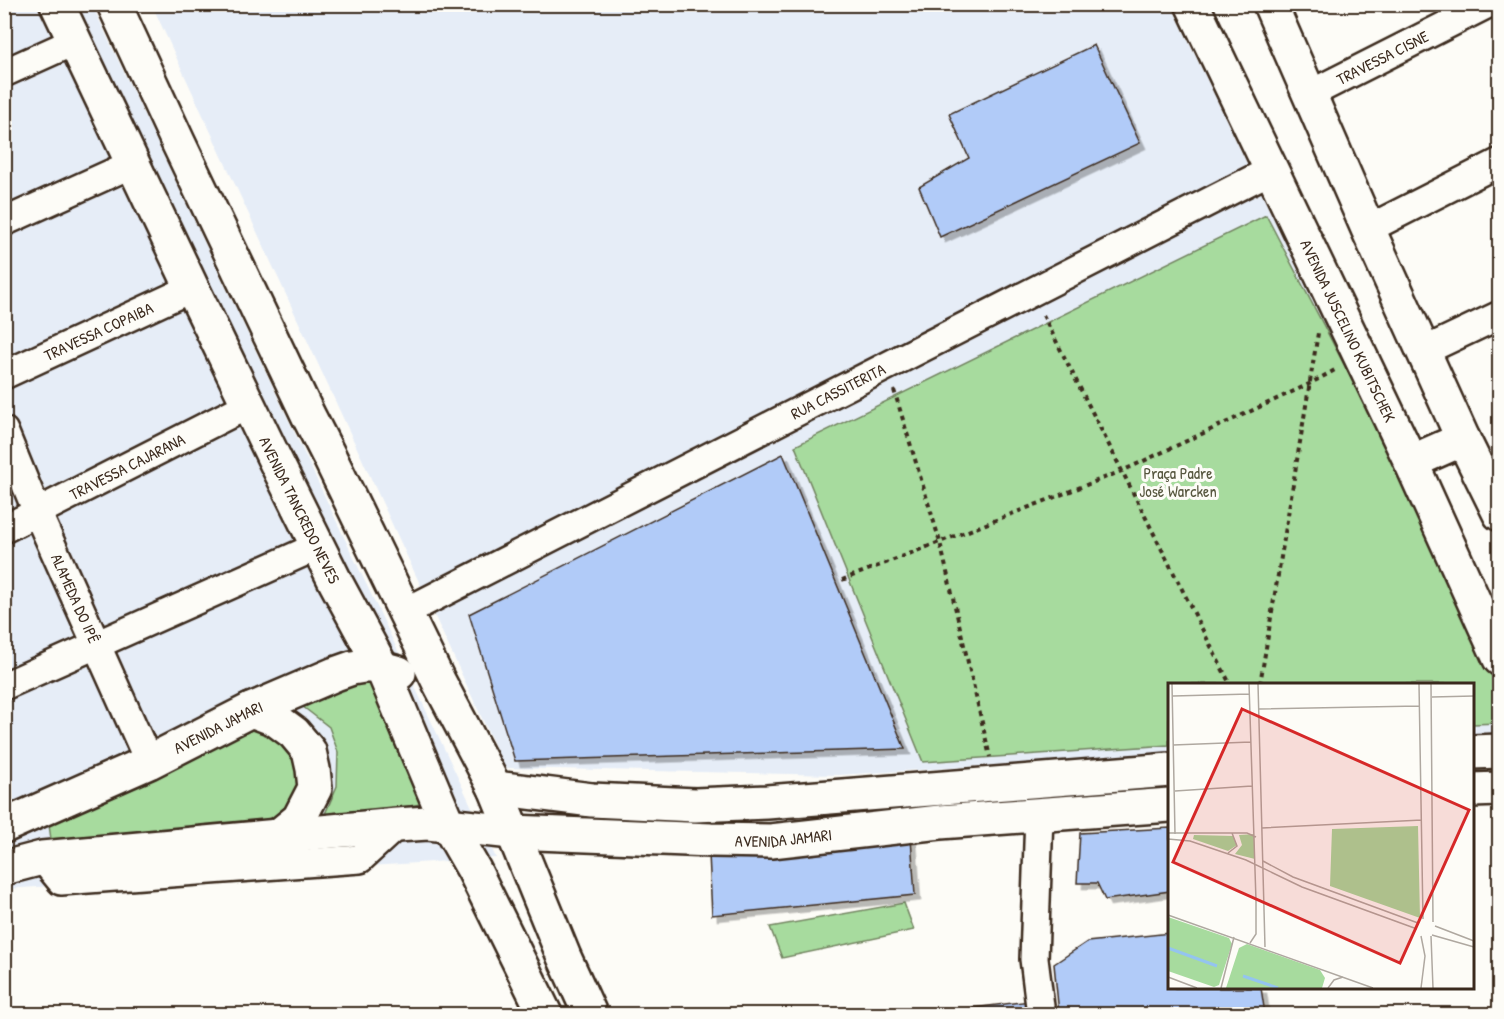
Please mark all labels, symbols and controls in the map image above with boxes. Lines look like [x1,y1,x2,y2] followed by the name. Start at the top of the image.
[1333,25,1432,90] street label: TRAVESSA CISNE
[1295,236,1401,426] street label: AVENIDA JUSCELINO KUBITSCHEK
[40,297,157,366] street label: TRAVESSA COPAIBA
[787,358,889,424] street label: RUA CASSITERITA
[66,428,189,505] street label: TRAVESSA CAJARANA
[254,433,346,588] street label: AVENIDA TANCREDO NEVES
[1139,462,1217,502] park label: Praça Padre José Warcken
[46,550,105,647] street label: ALAMEDA DO IPÊ
[1168,683,1474,989] inset map
[170,695,266,759] street label: AVENIDA JAMARI
[735,823,833,852] street label: AVENIDA JAMARI

